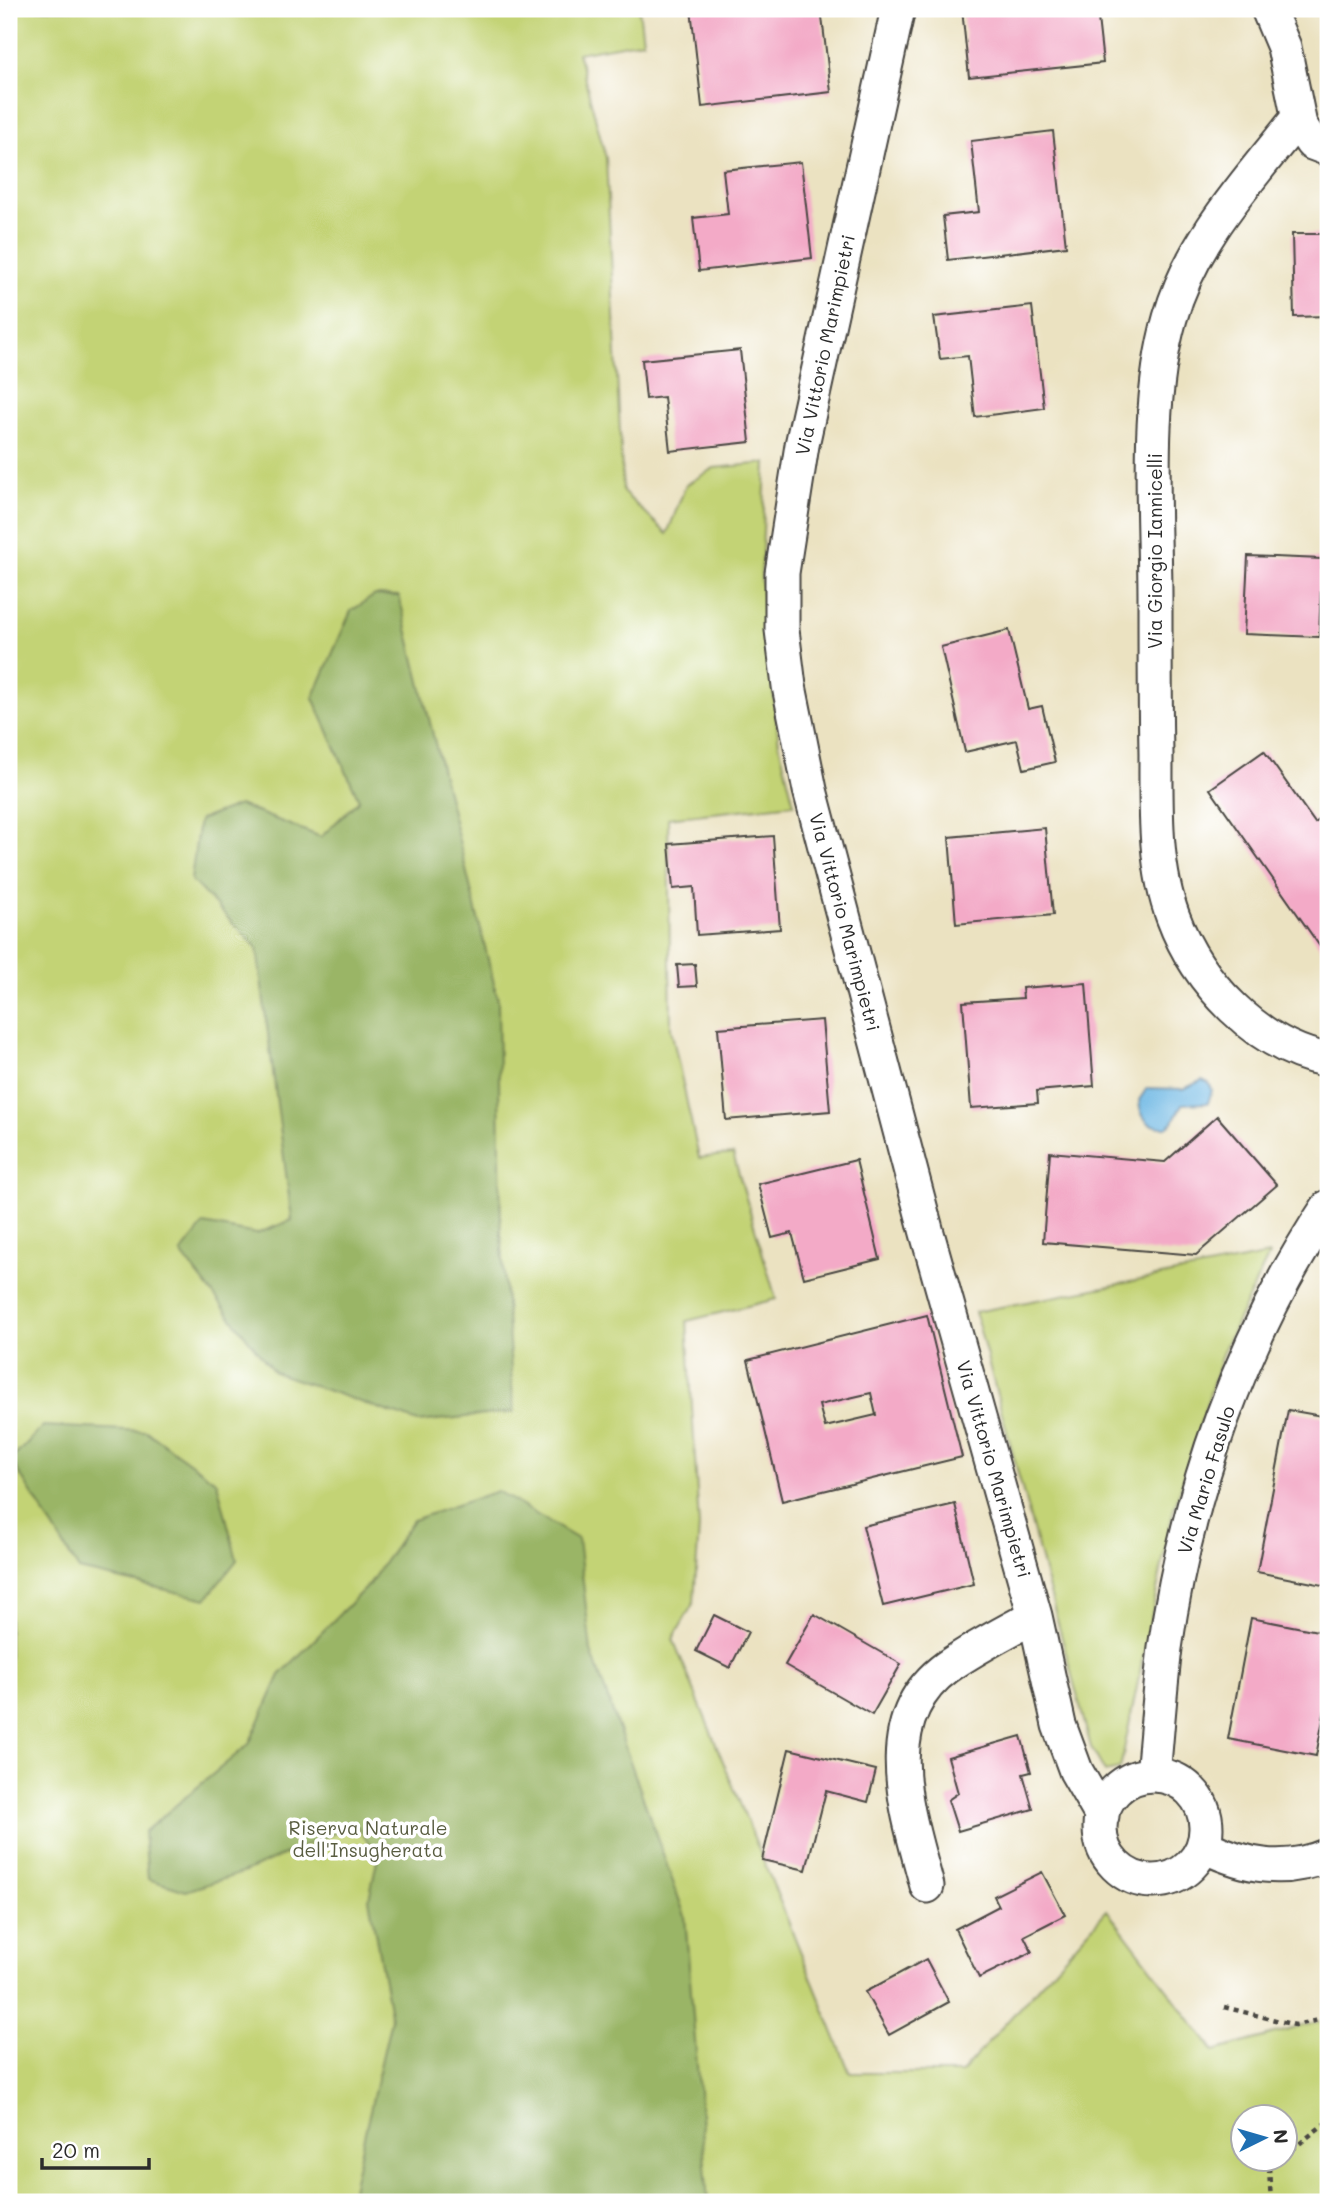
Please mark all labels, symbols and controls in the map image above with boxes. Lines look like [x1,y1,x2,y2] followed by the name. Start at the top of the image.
[789,232,860,458] street label: Via Vittorio Marimpietri
[1142,453,1167,649] street label: Via Giorgio Iannicelli
[804,810,887,1034] street label: Via Vittorio Marimpietri
[951,1357,1038,1581] street label: Via Vittorio Marimpietri
[1171,1403,1240,1557] street label: Via Mario Fasulo
[288,1815,448,1862] park label: Riserva Naturale dell'Insugherata
[1228,2102,1298,2172] north arrow
[42,2127,149,2171] scale bar
[1268,2128,1295,2145] text: N
[52,2136,100,2163] text: 20 m

